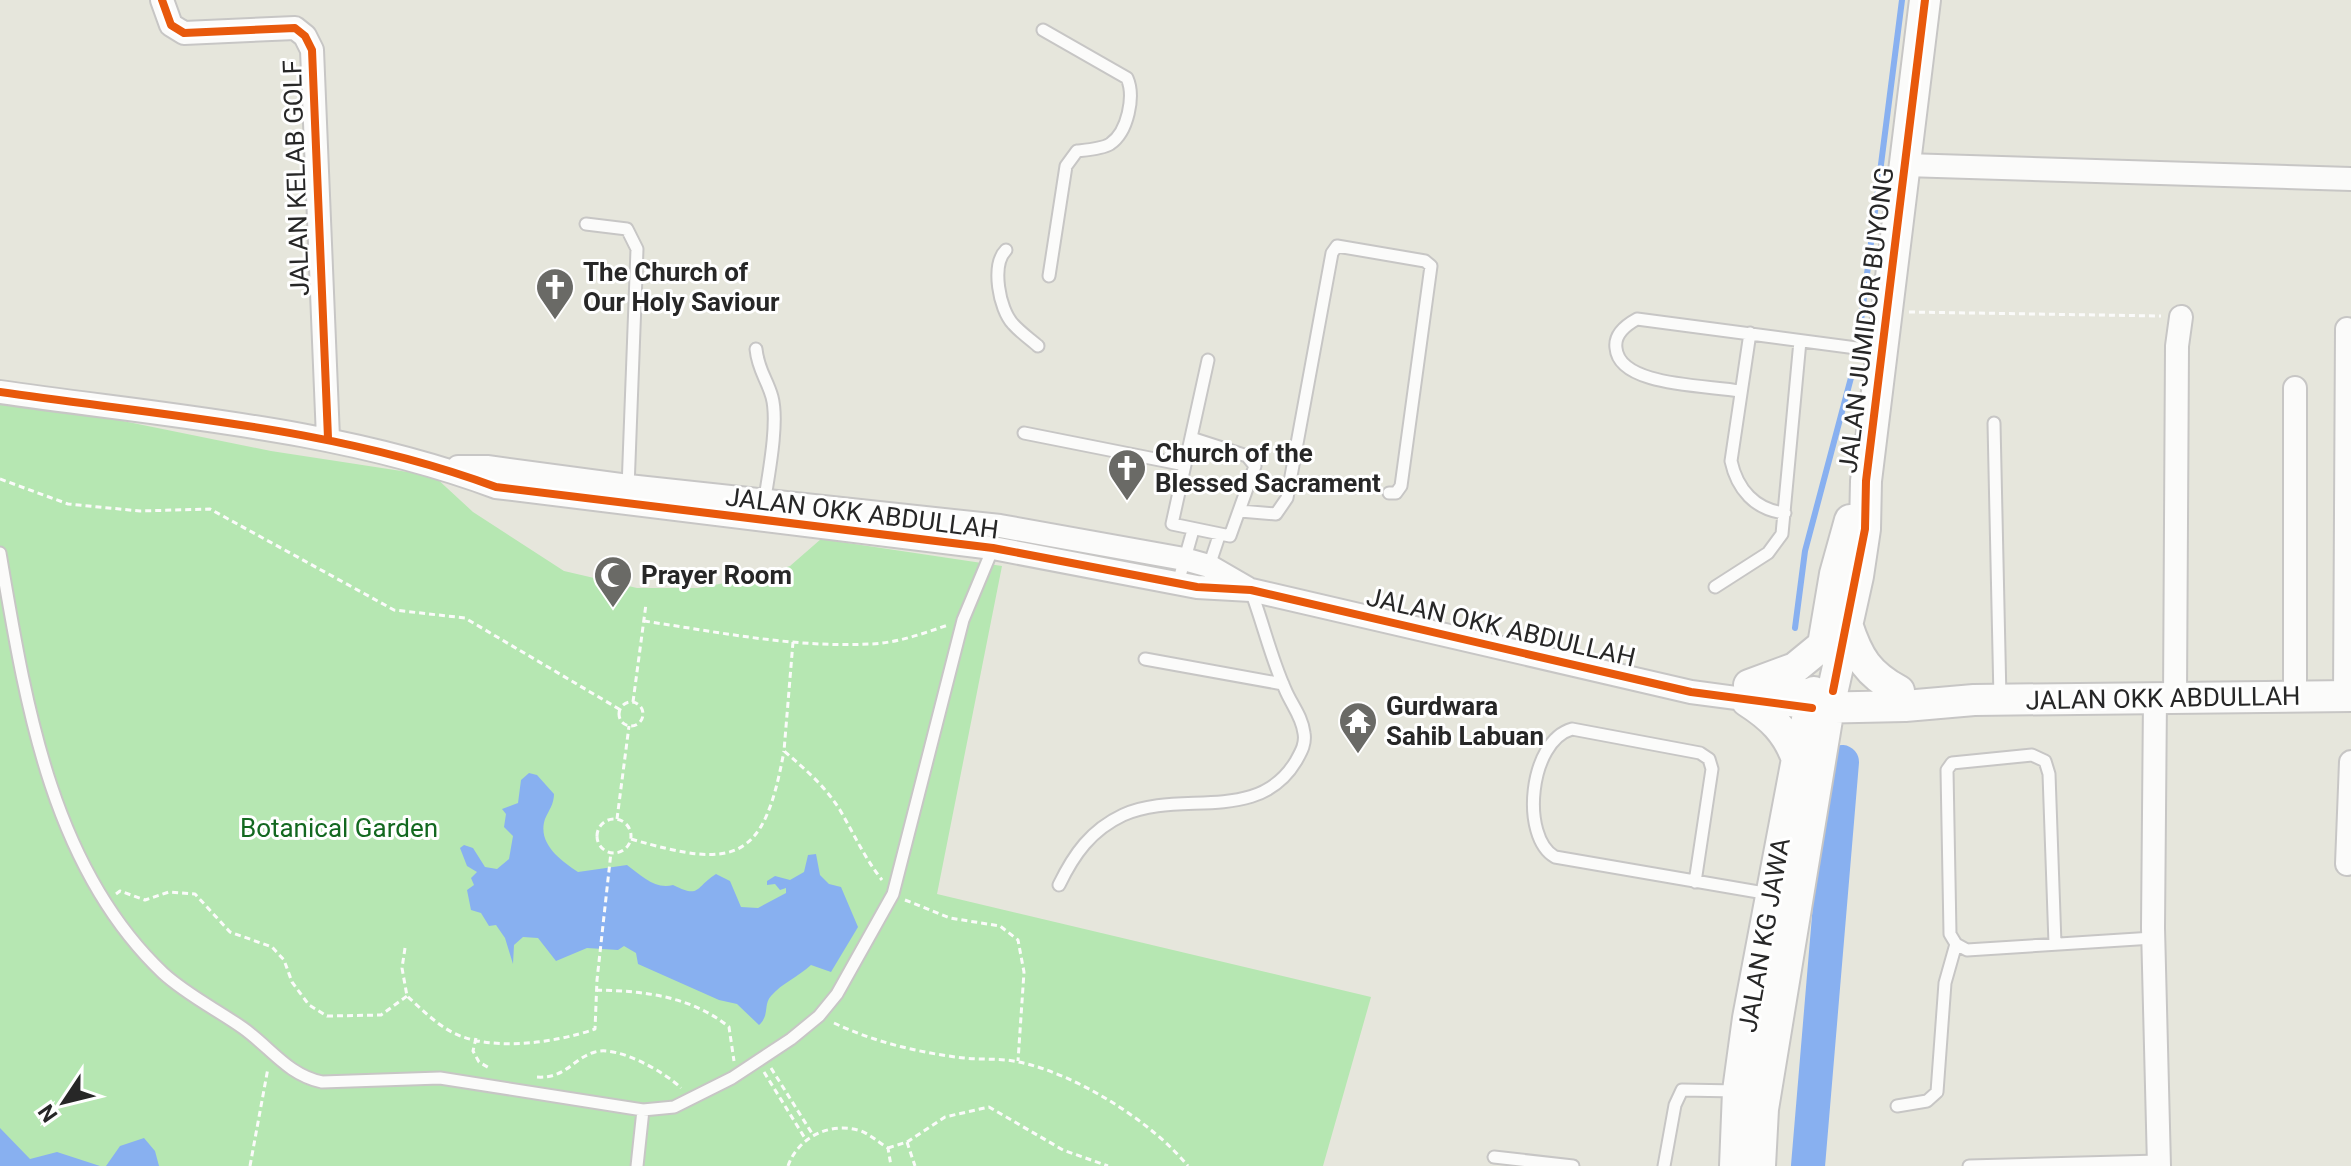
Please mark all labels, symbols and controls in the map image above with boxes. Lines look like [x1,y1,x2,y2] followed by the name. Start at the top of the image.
[277,59,315,297] street label: JALAN KELAB GOLF
[1832,165,1900,475] street label: JALAN JUMIDOR BUYONG
[583,257,780,317] place label: The Church of Our Holy Saviour
[534,266,576,321] church icon: The Church of Our Holy Saviour
[1155,438,1381,498] place label: Church of the Blessed Sacrament
[1106,447,1148,502] church icon: Church of the Blessed Sacrament
[724,481,1000,545] street label: JALAN OKK ABDULLAH
[592,554,634,609] mosque icon: Prayer Room
[641,560,792,590] place label: Prayer Room
[1364,581,1638,673] street label: JALAN OKK ABDULLAH
[2025,681,2301,715] street label: JALAN OKK ABDULLAH
[1386,691,1544,751] place label: Gurdwara Sahib Labuan
[1337,700,1379,755] temple icon: Gurdwara Sahib Labuan
[240,813,438,843] park label: Botanical Garden
[1732,835,1796,1035] street label: JALAN KG JAWA
[24,1062,104,1142] north arrow
[33,1100,63,1127] text: N

